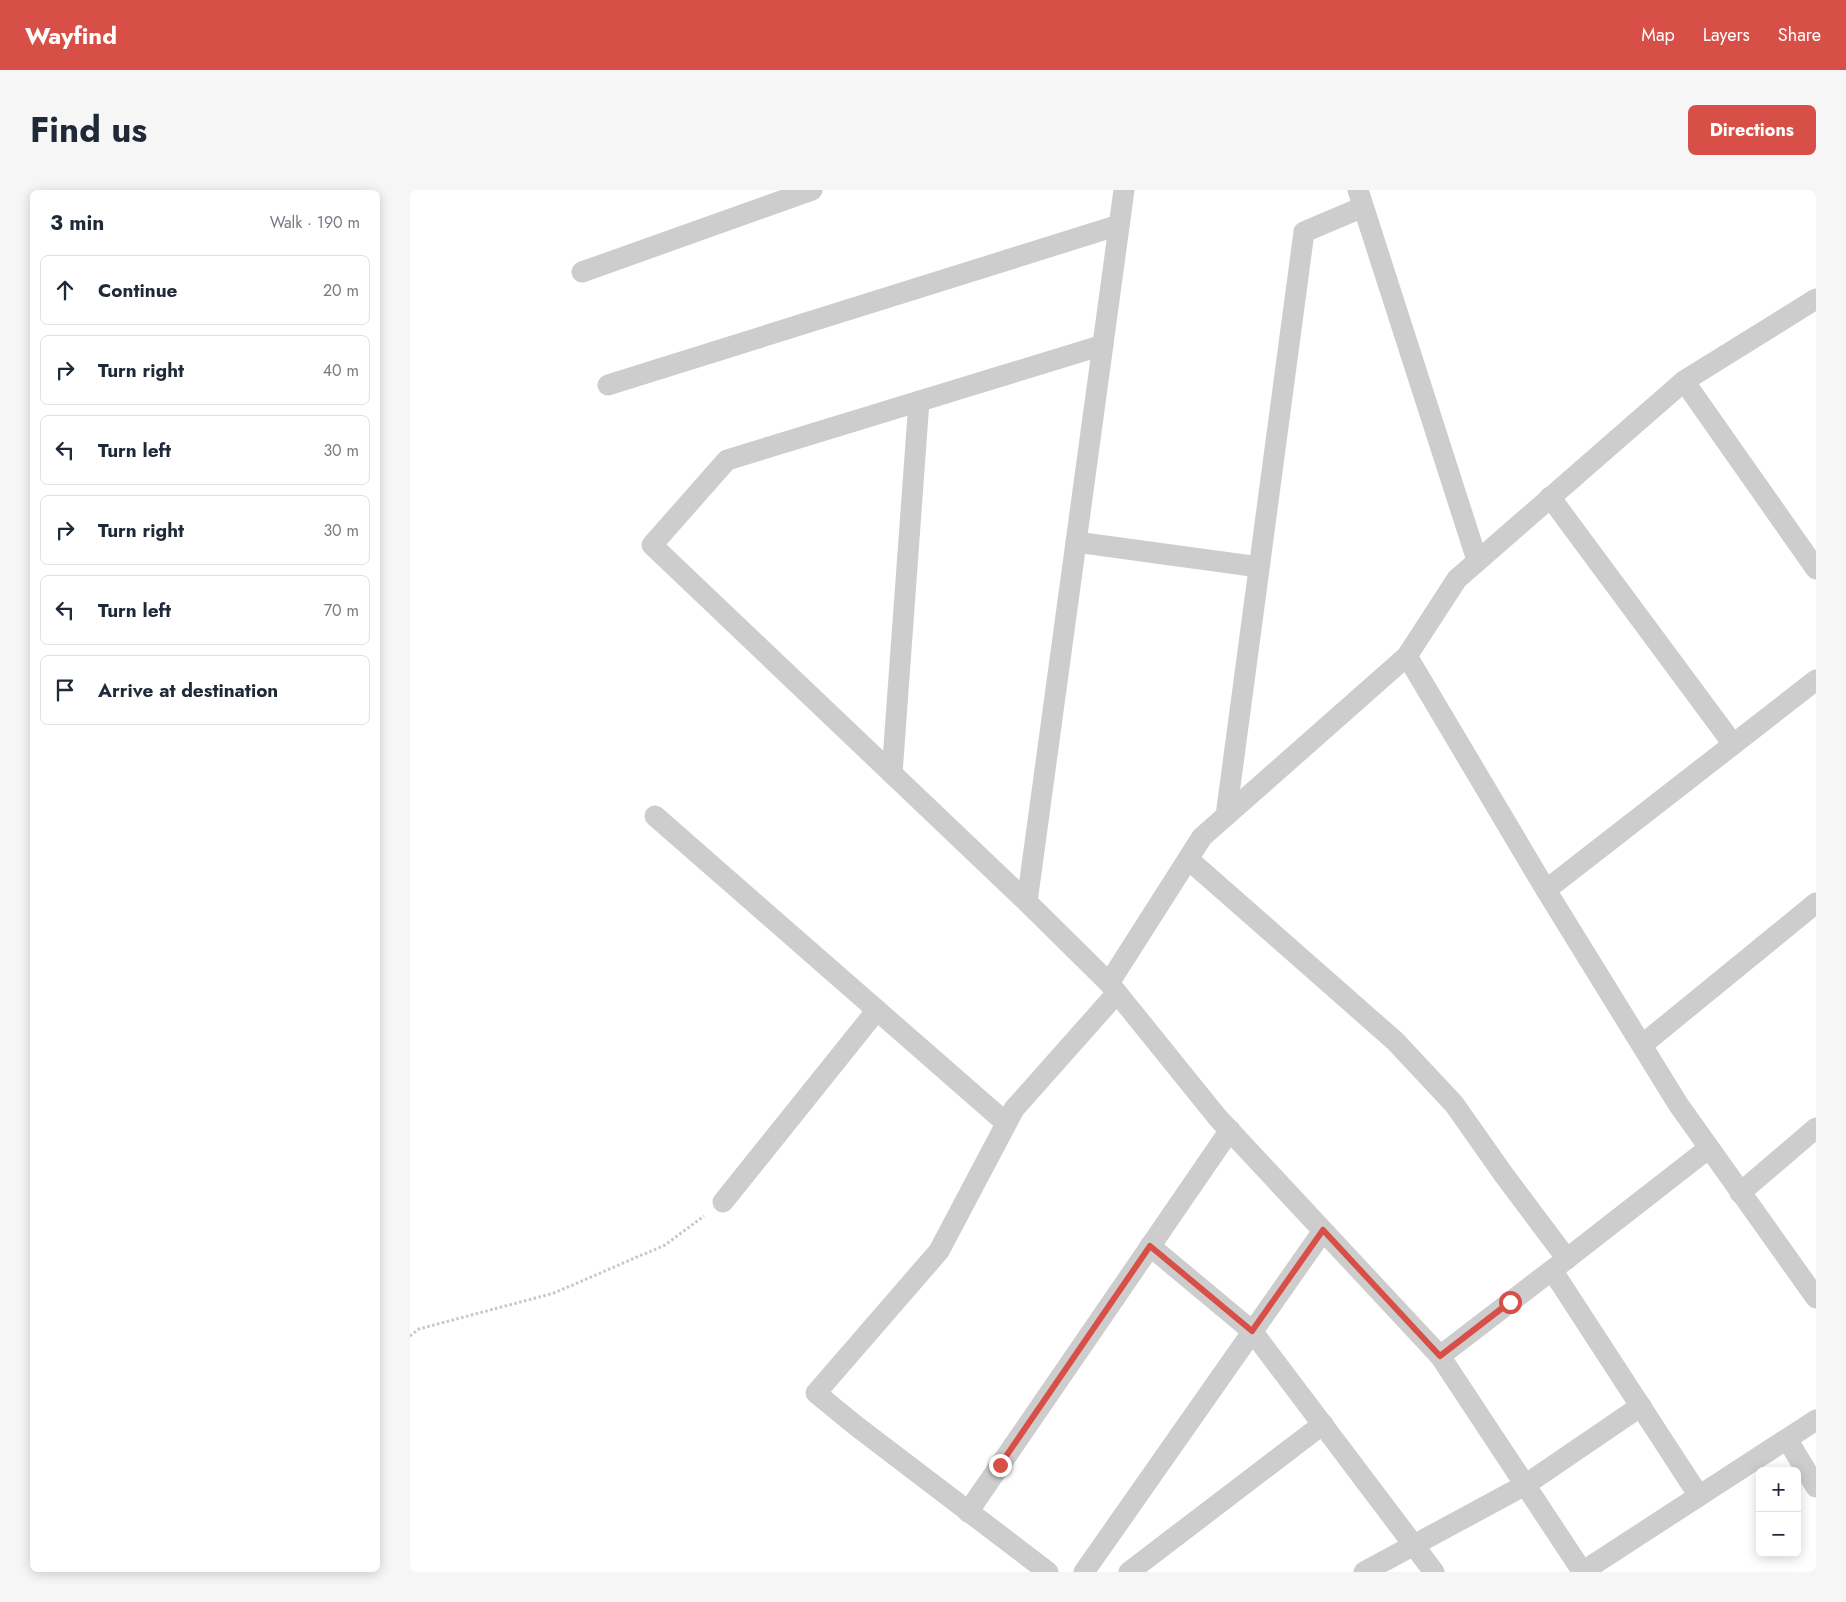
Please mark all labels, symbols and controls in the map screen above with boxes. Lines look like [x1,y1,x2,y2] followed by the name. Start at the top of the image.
[25,18,117,53] text: Wayfind
[1641,22,1675,48] text: Map
[1703,22,1750,48] text: Layers
[1778,22,1821,48] text: Share
[30,105,147,155] text: Find us
[1688,105,1816,155] button: Directions
[50,208,104,238] text: 3 min
[270,211,360,234] text: Walk · 190 m
[51,276,79,304] icon: ahead
[98,277,177,304] text: Continue
[323,279,359,302] text: 20 m
[51,356,79,384] icon: right
[98,357,184,384] text: Turn right
[323,359,359,382] text: 40 m
[51,436,79,464] icon: left
[98,437,171,464] text: Turn left
[323,439,359,462] text: 30 m
[51,516,79,544] icon: right
[98,517,184,544] text: Turn right
[323,519,359,542] text: 30 m
[51,596,79,624] icon: left
[98,597,171,624] text: Turn left
[324,599,359,622] text: 70 m
[51,676,79,704] icon: arrive
[98,677,278,704] text: Arrive at destination
[1499,1291,1522,1314] route start
[989,1454,1012,1477] route end
[1756,1467,1801,1557] map controls
[1756,1467,1801,1512] button: +
[1756,1512,1801,1557] button: −

